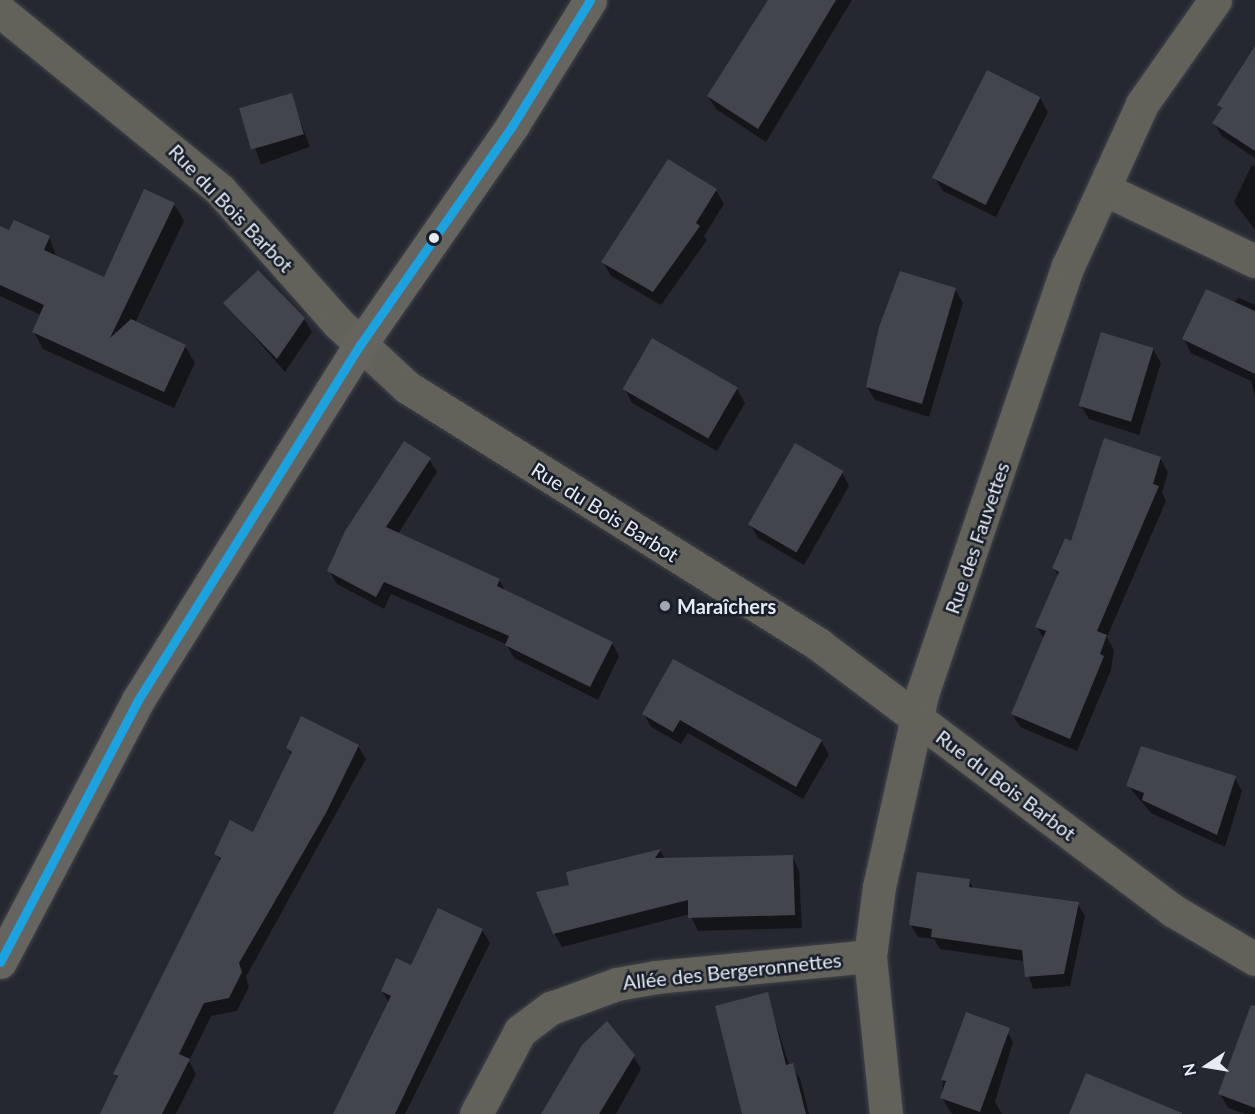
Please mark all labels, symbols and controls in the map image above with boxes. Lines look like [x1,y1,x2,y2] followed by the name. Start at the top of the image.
[164,139,298,277] street label: Rue du Bois Barbot
[428,232,440,244] unlabelled marker
[527,457,683,567] street label: Rue du Bois Barbot
[940,459,1014,617] street label: Rue des Fauvettes
[677,594,776,618] place label: Maraîchers
[658,599,672,613] marker: Maraîchers
[931,725,1081,845] street label: Rue du Bois Barbot
[621,948,843,994] street label: Allée des Bergeronnettes
[1177,1036,1237,1096] north arrow
[1178,1062,1199,1078] text: N

